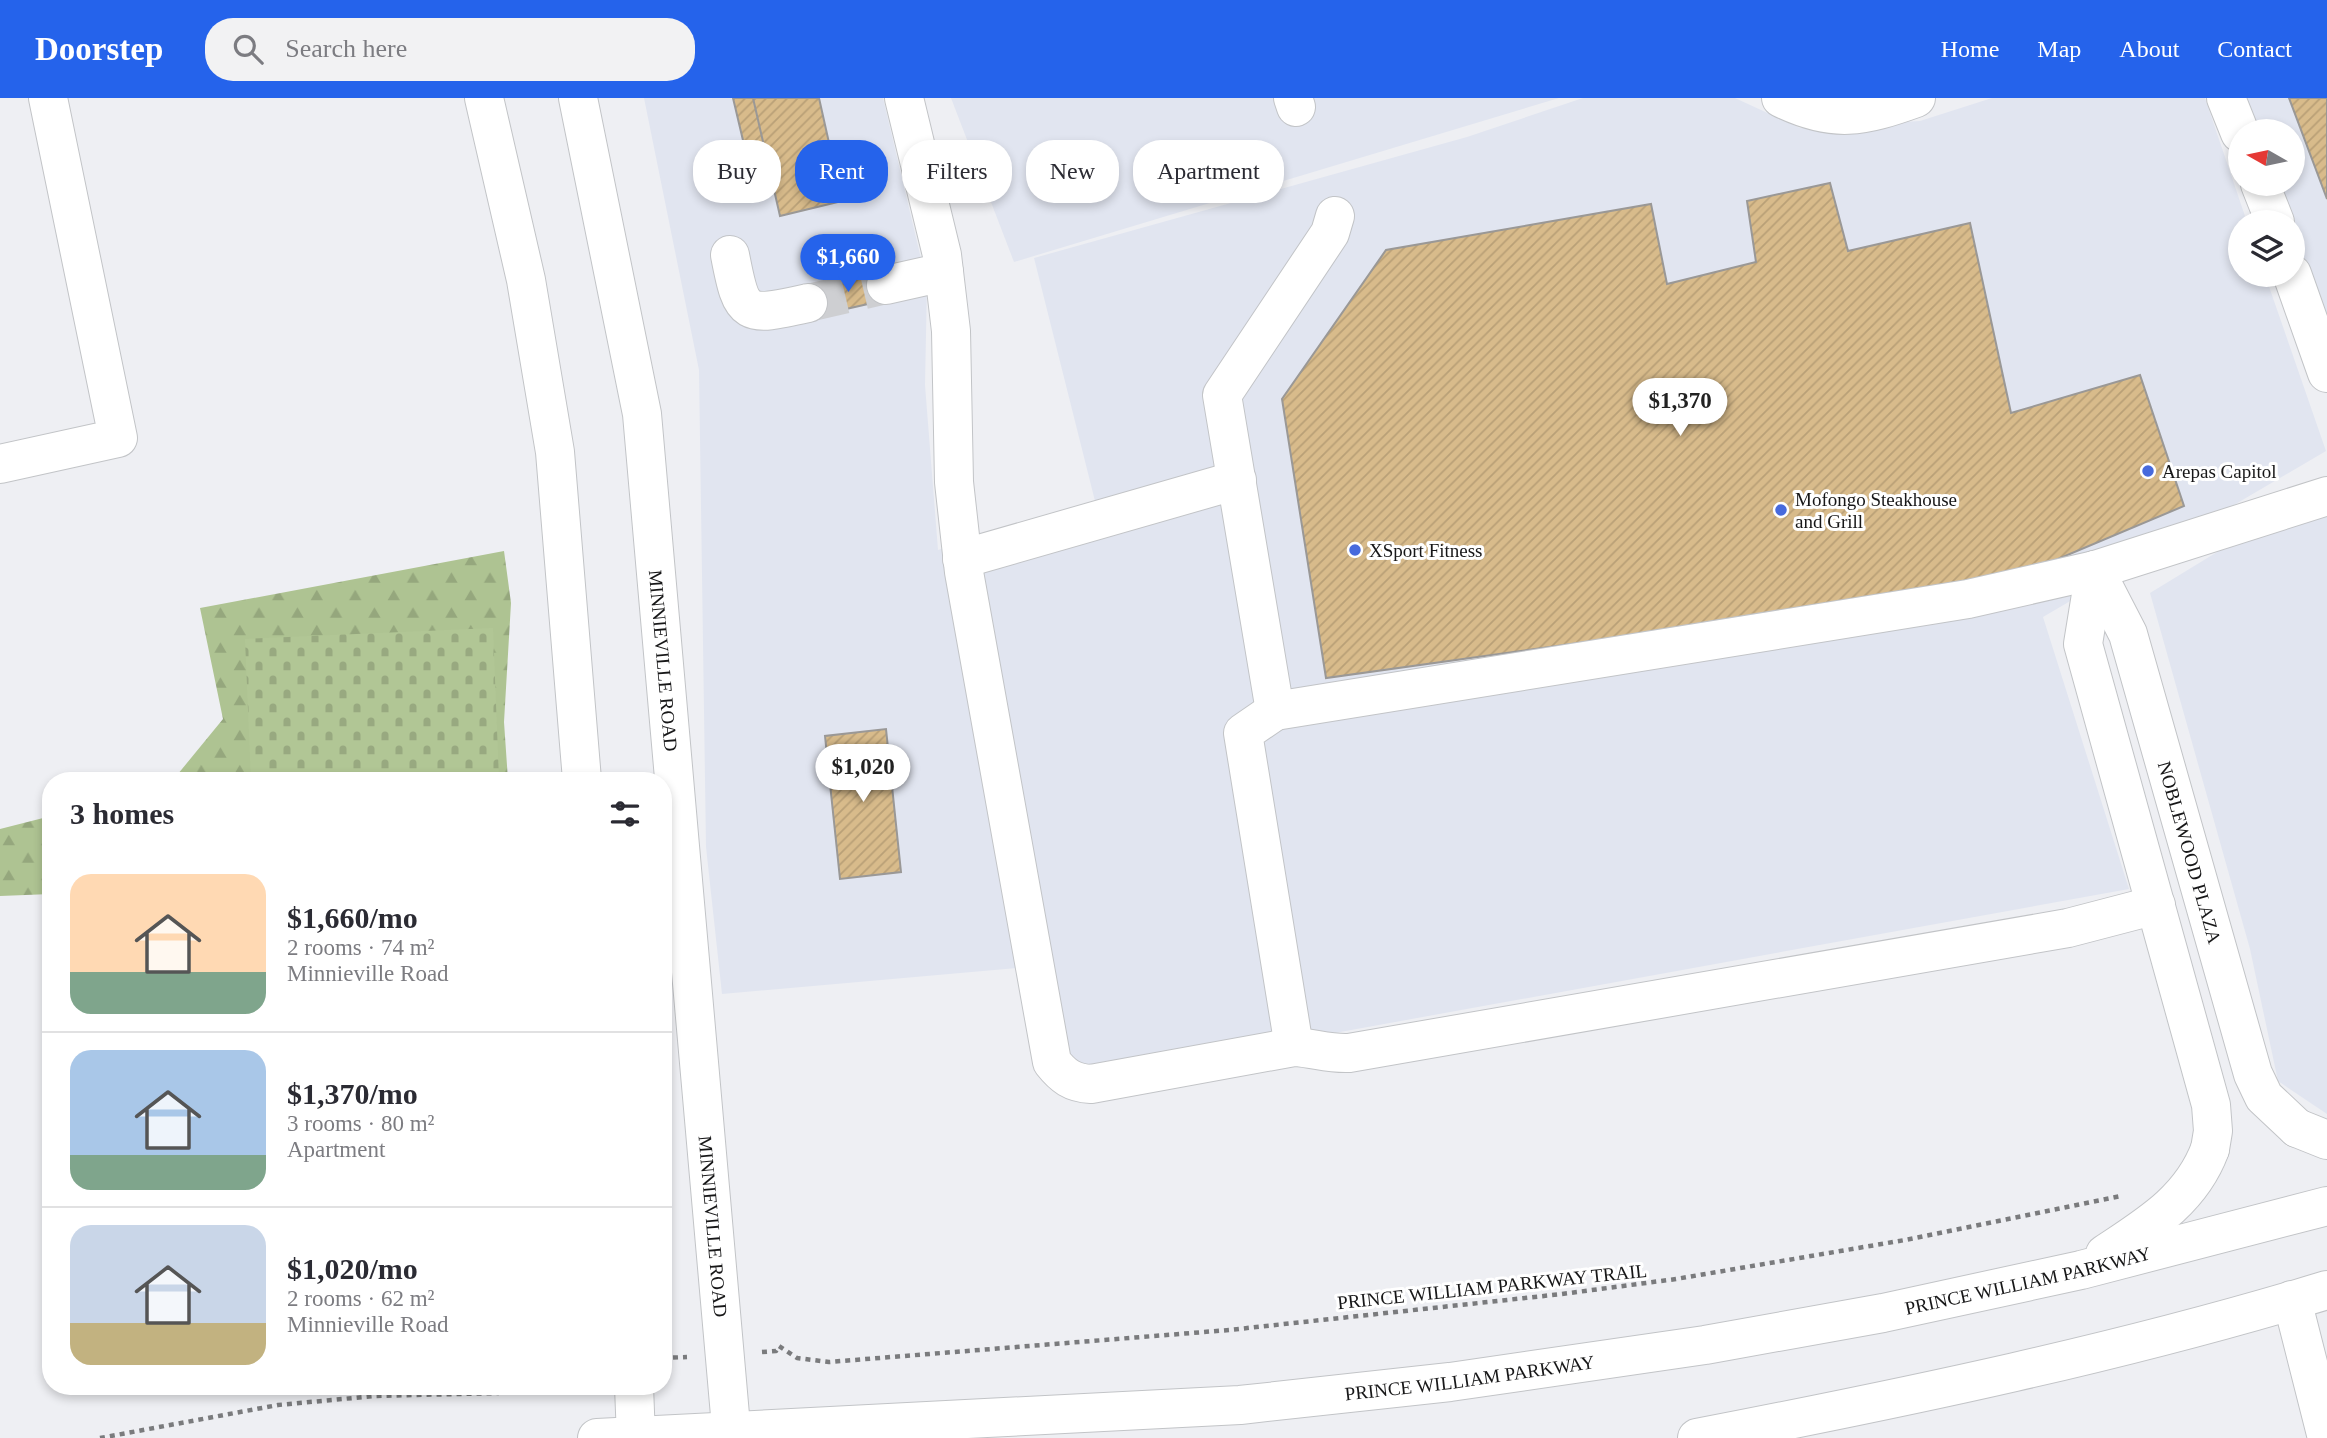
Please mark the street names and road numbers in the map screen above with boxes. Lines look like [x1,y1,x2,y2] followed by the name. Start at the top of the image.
[645,569,682,752] street label: MINNIEVILLE ROAD
[2154,759,2225,946] street label: NOBLEWOOD PLAZA
[694,1135,731,1318] street label: MINNIEVILLE ROAD
[1903,1242,2153,1319] street label: PRINCE WILLIAM PARKWAY
[1336,1260,1648,1313] street label: PRINCE WILLIAM PARKWAY TRAIL
[1344,1351,1596,1404] street label: PRINCE WILLIAM PARKWAY

